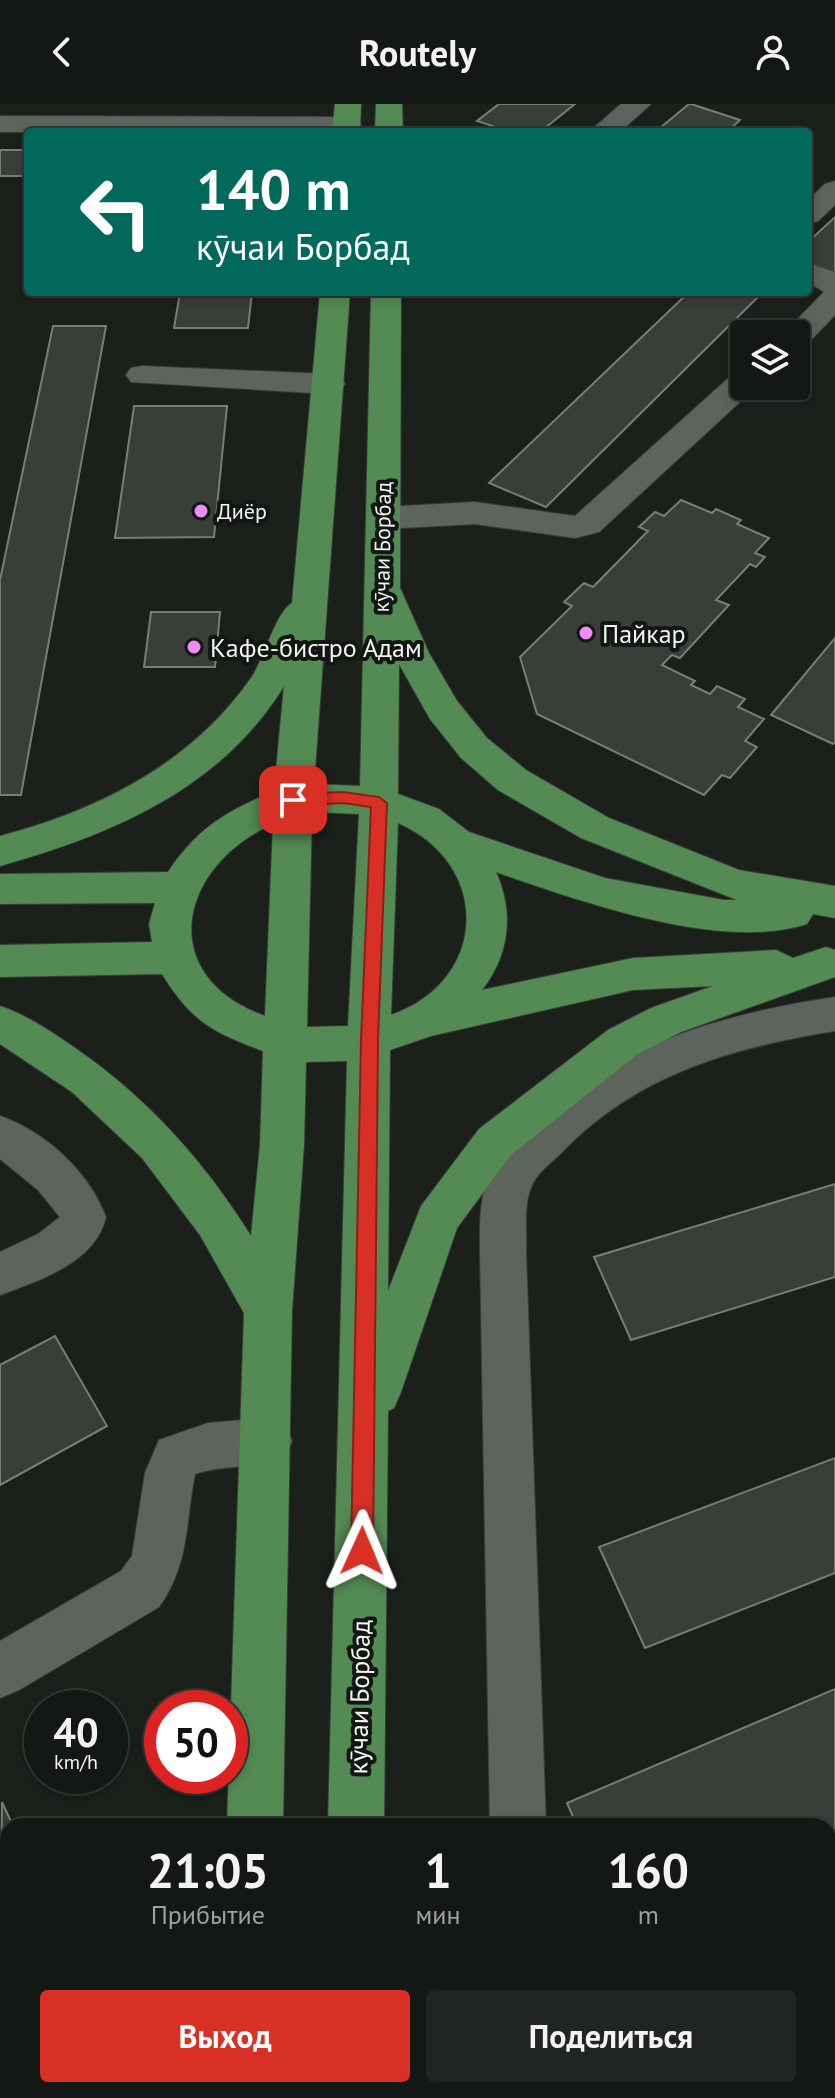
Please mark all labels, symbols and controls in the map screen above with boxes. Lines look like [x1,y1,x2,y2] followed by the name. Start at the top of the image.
[359,29,476,76] text: Routely
[40,30,84,74] icon: back
[751,30,795,74] icon: person
[196,153,351,225] text: 140 m
[64,160,168,264] icon: left
[196,223,410,270] text: кӯчаи Борбад
[730,320,810,400] map controls
[730,320,810,400] button: layers
[367,481,397,613] street label: кӯчаи Борбад
[217,497,267,525] place label: Диëр
[192,502,210,520] marker: Диëр
[602,617,686,650] place label: Пайкар
[577,624,595,642] marker: Пайкар
[210,631,422,664] place label: Кафе-бистро Адам
[185,638,203,656] marker: Кафе-бистро Адам
[259,766,327,834] pin
[271,778,315,822] icon: arrive
[320,1509,404,1593] position arrow
[341,1619,377,1775] street label: кӯчаи Борбад
[144,1690,248,1794] speed limit sign: 50
[53,1706,99,1758] text: 40
[54,1749,98,1775] text: km/h
[147,1839,269,1901] text: 21:05
[424,1839,452,1901] text: 1
[607,1839,689,1901] text: 160
[151,1898,265,1931] text: Прибытие
[416,1898,461,1931] text: мин
[638,1898,659,1931] text: m
[40,1990,410,2082] button: Выход
[426,1990,796,2082] button: Поделиться

